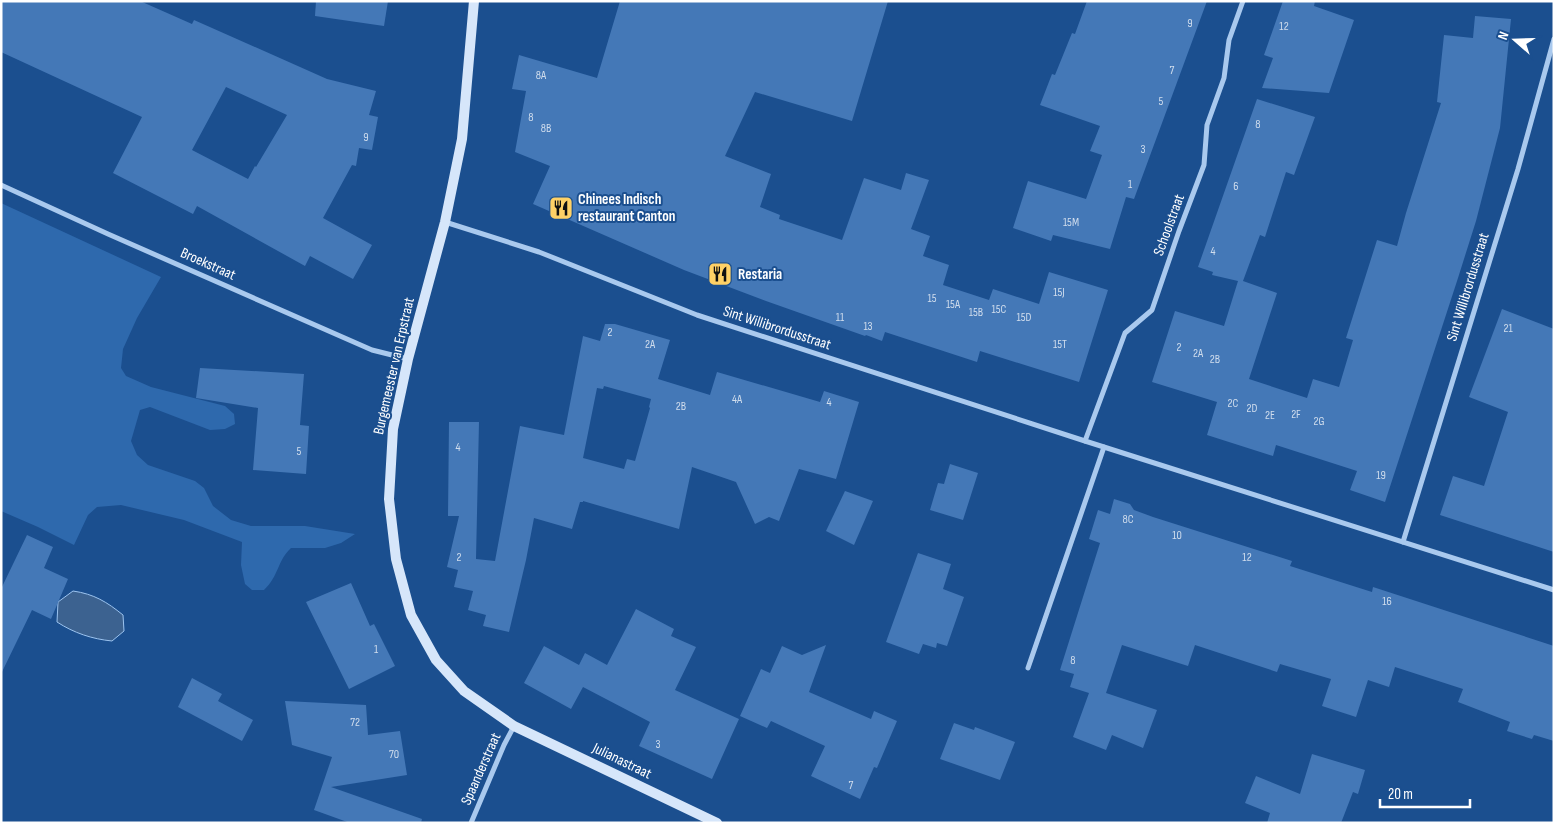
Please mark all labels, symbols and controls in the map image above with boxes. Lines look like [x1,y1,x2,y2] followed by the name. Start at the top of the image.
[1490,15,1540,65] north arrow
[1187,16,1193,31] house number: 9
[1279,19,1289,34] house number: 12
[1494,29,1513,42] text: N
[1170,63,1175,78] house number: 7
[536,68,547,83] house number: 8A
[1159,94,1164,109] house number: 5
[528,110,534,125] house number: 8
[1255,117,1261,132] house number: 8
[541,121,551,136] house number: 8B
[363,130,369,145] house number: 9
[1140,142,1146,157] house number: 3
[1128,177,1133,192] house number: 1
[1233,179,1239,194] house number: 6
[578,190,675,226] place label: Chinees Indisch restaurant Canton
[1149,191,1189,258] street label: Schoolstraat
[548,195,574,221] restaurant icon: Chinees Indisch restaurant Canton
[1063,215,1079,230] house number: 15M
[1442,230,1494,344] street label: Sint Willibrordusstraat
[177,243,239,285] street label: Broekstraat
[1210,244,1216,259] house number: 4
[707,261,733,287] restaurant icon: Restaria
[738,265,782,284] place label: Restaria
[1053,285,1065,300] house number: 15J
[927,291,937,306] house number: 15
[369,295,419,436] street label: Burgemeester van Erpstraat
[946,297,961,312] house number: 15A
[721,302,834,355] street label: Sint Willibrordusstraat
[992,302,1007,317] house number: 15C
[969,305,983,320] house number: 15B
[836,310,845,325] house number: 11
[1017,310,1032,325] house number: 15D
[863,319,873,334] house number: 13
[1503,321,1513,336] house number: 21
[608,325,613,340] house number: 2
[645,337,656,352] house number: 2A
[1053,337,1067,352] house number: 15T
[1177,340,1182,355] house number: 2
[1193,346,1204,361] house number: 2A
[1210,352,1220,367] house number: 2B
[732,392,743,407] house number: 4A
[826,395,832,410] house number: 4
[1228,396,1239,411] house number: 2C
[676,399,686,414] house number: 2B
[1247,401,1258,416] house number: 2D
[1291,407,1301,422] house number: 2F
[1265,408,1275,423] house number: 2E
[1314,414,1324,429] house number: 2G
[455,440,461,455] house number: 4
[297,444,302,459] house number: 5
[1376,468,1386,483] house number: 19
[1122,512,1134,527] house number: 8C
[1172,528,1182,543] house number: 10
[457,550,462,565] house number: 2
[1242,550,1252,565] house number: 12
[1382,594,1392,609] house number: 16
[374,642,379,657] house number: 1
[1070,653,1076,668] house number: 8
[350,715,360,730] house number: 72
[457,730,506,808] street label: Spaanderstraat
[655,737,661,752] house number: 3
[588,738,655,784] street label: Julianastraat
[389,747,399,762] house number: 70
[1380,776,1470,808] scale bar
[849,778,854,793] house number: 7
[1388,785,1413,804] text: 20 m

